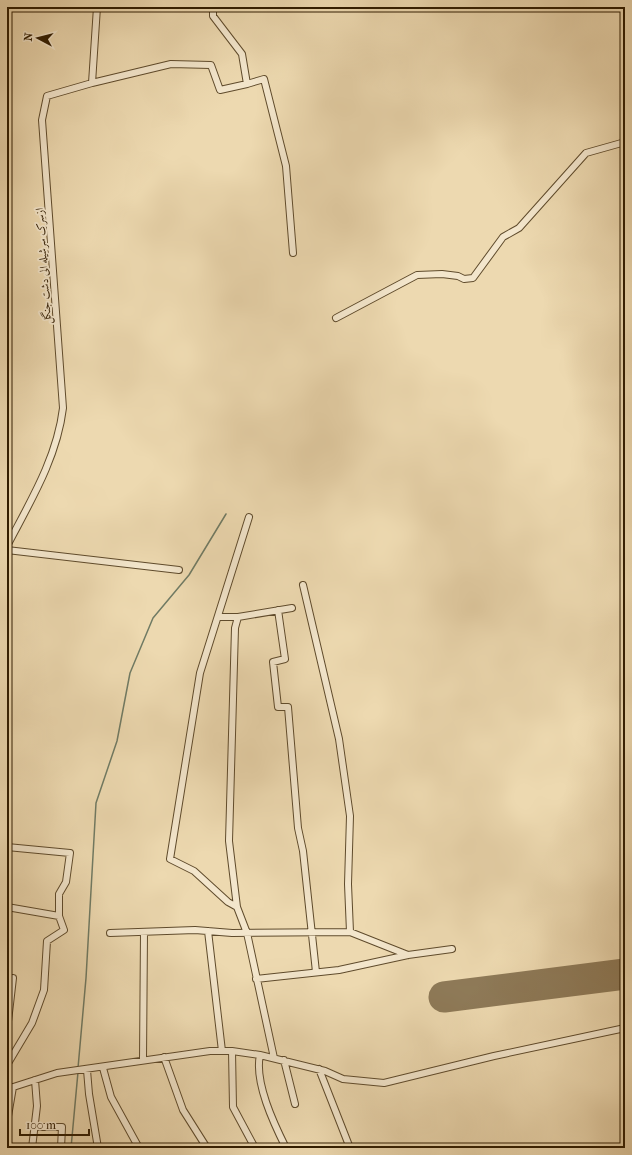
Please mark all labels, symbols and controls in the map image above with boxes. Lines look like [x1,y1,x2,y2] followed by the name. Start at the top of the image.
[18,18,58,58] north arrow
[22,31,36,42] text: N
[32,207,56,325] street label: ازسرک سرشیله الی دشت جنگل
[20,1111,89,1137] scale bar
[26,1118,56,1132] text: 100 m

